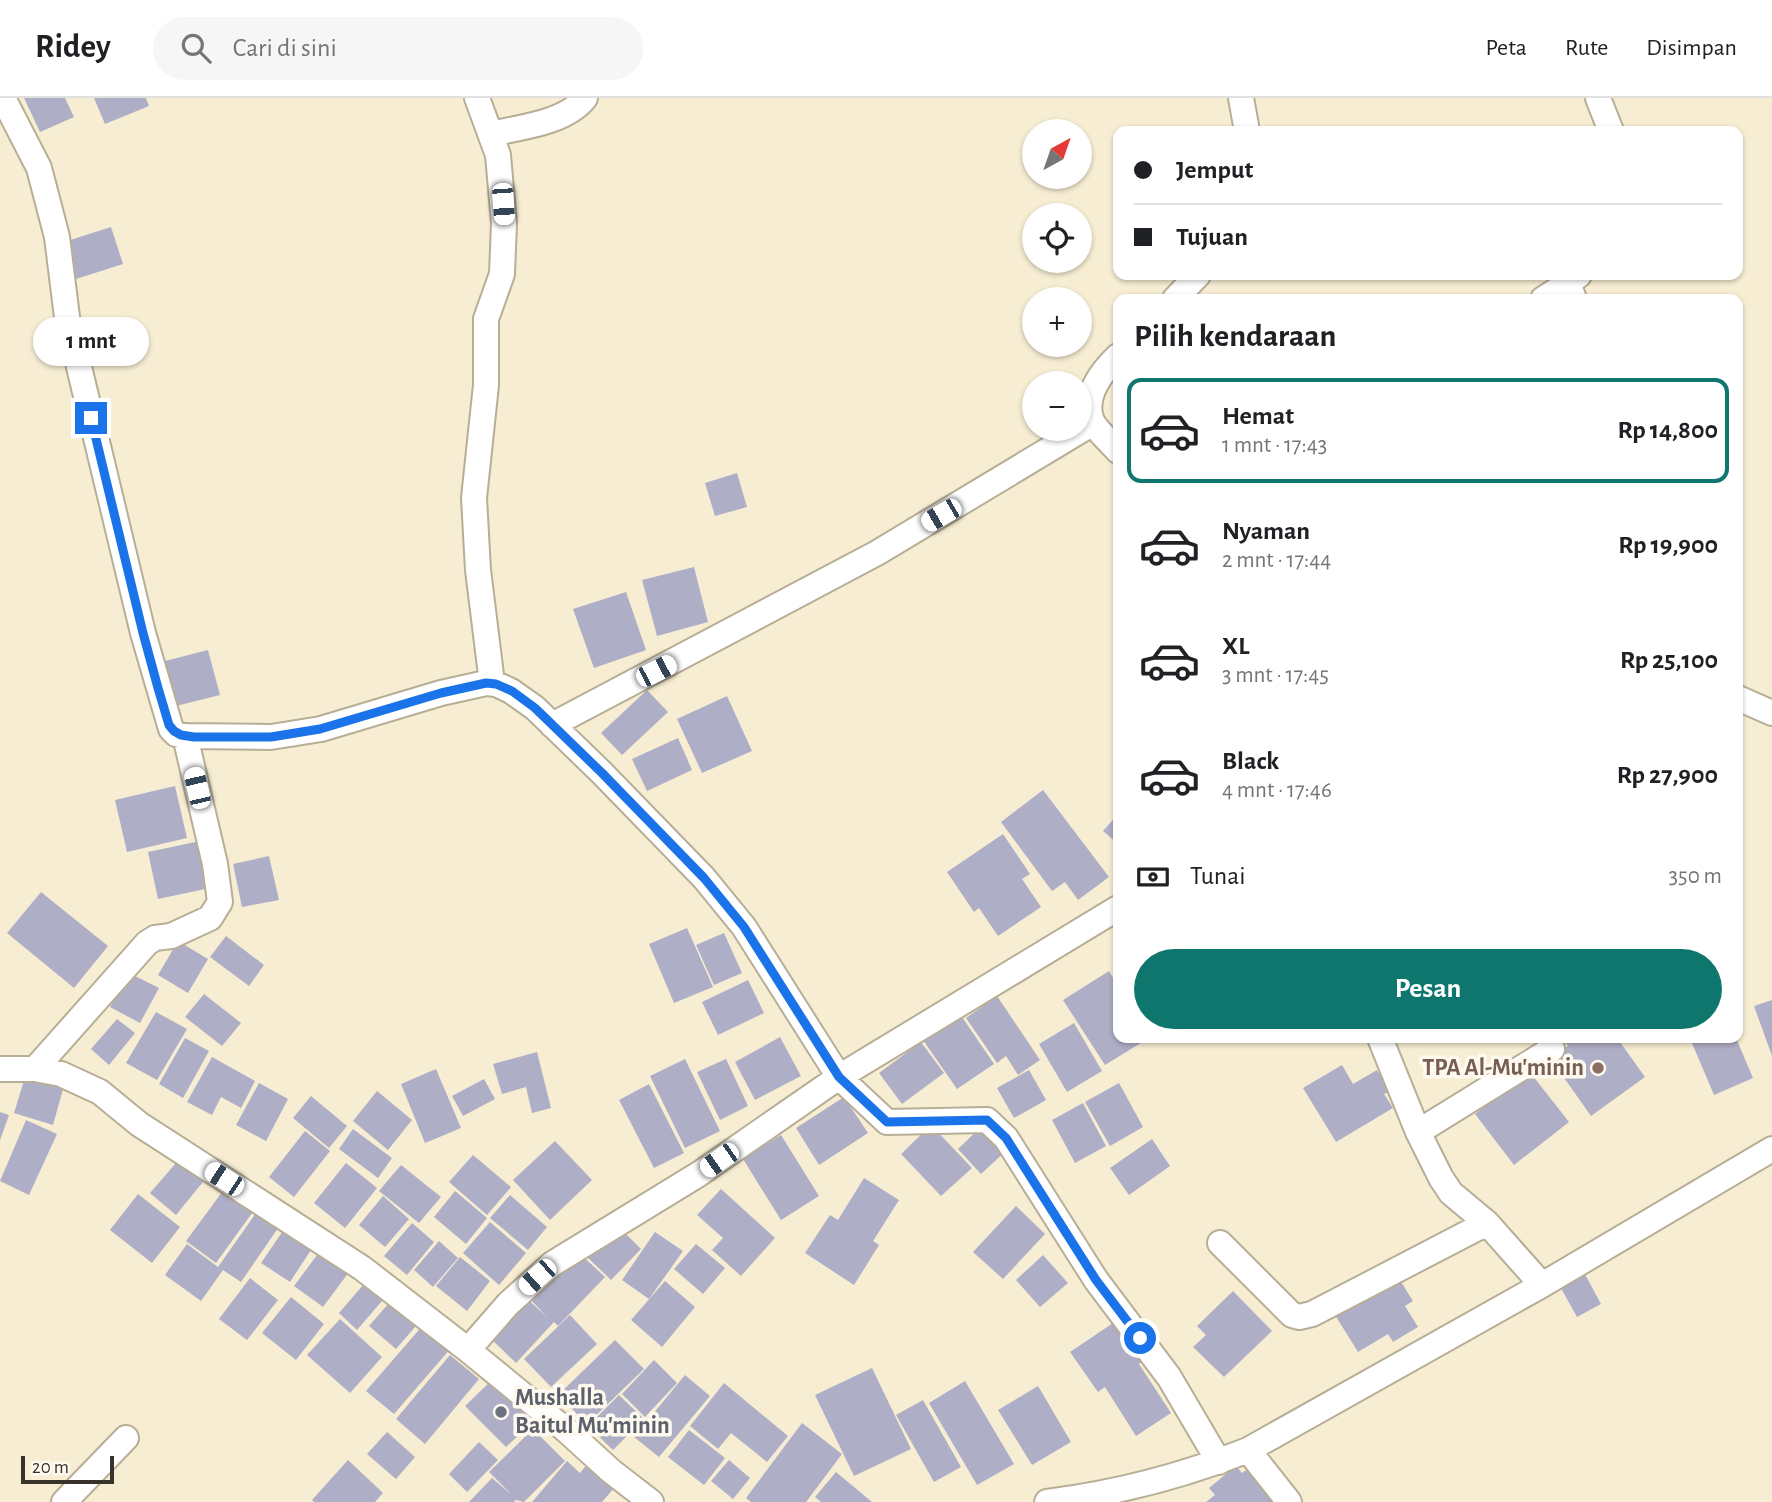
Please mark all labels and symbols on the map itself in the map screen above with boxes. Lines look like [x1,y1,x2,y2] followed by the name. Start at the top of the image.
[1022,119,1092,189] north arrow
[492,182,515,226] car
[33,316,149,366] callout: 1 mnt
[75,402,107,434] route end
[918,495,965,535] car
[633,652,680,690] car
[183,765,212,811] car
[1422,1056,1584,1080] place label: TPA Al-Mu'minin
[1590,1060,1606,1076] marker: TPA Al-Mu'minin
[696,1139,743,1181] car
[201,1159,248,1199] car
[515,1255,560,1299] car
[1124,1322,1156,1354] route start
[515,1386,670,1438] place label: Mushalla Baitul Mu'minin
[493,1404,509,1420] marker: Mushalla Baitul Mu'minin
[21,1453,114,1485] scale bar

